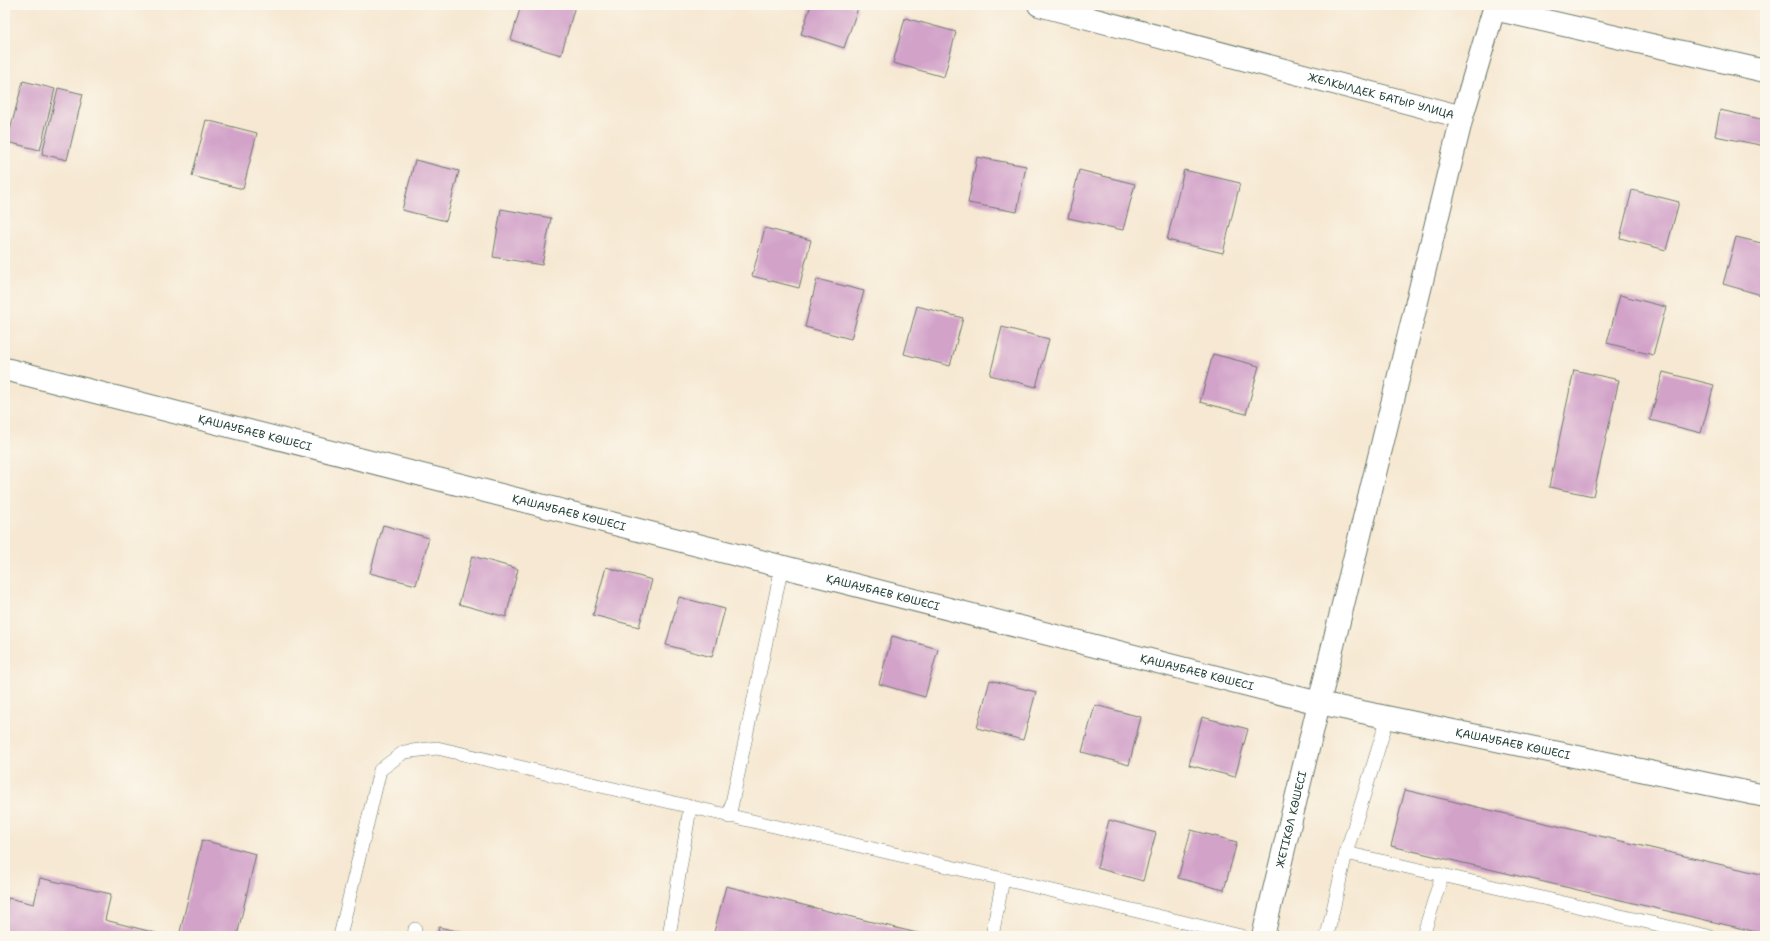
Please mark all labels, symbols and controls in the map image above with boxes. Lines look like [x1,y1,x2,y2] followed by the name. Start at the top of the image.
[1306,70,1456,123] street label: ЖЕЛКЫЛДЕК БАТЫР УЛИЦА
[197,411,313,455] street label: ҚАШАУБАЕВ КӨШЕСІ
[511,491,627,535] street label: ҚАШАУБАЕВ КӨШЕСІ
[825,571,941,614] street label: ҚАШАУБАЕВ КӨШЕСІ
[1139,651,1255,694] street label: ҚАШАУБАЕВ КӨШЕСІ
[1454,725,1572,763] street label: ҚАШАУБАЕВ КӨШЕСІ
[1273,769,1310,869] street label: ЖЕТІКӨЛ КӨШЕСІ

